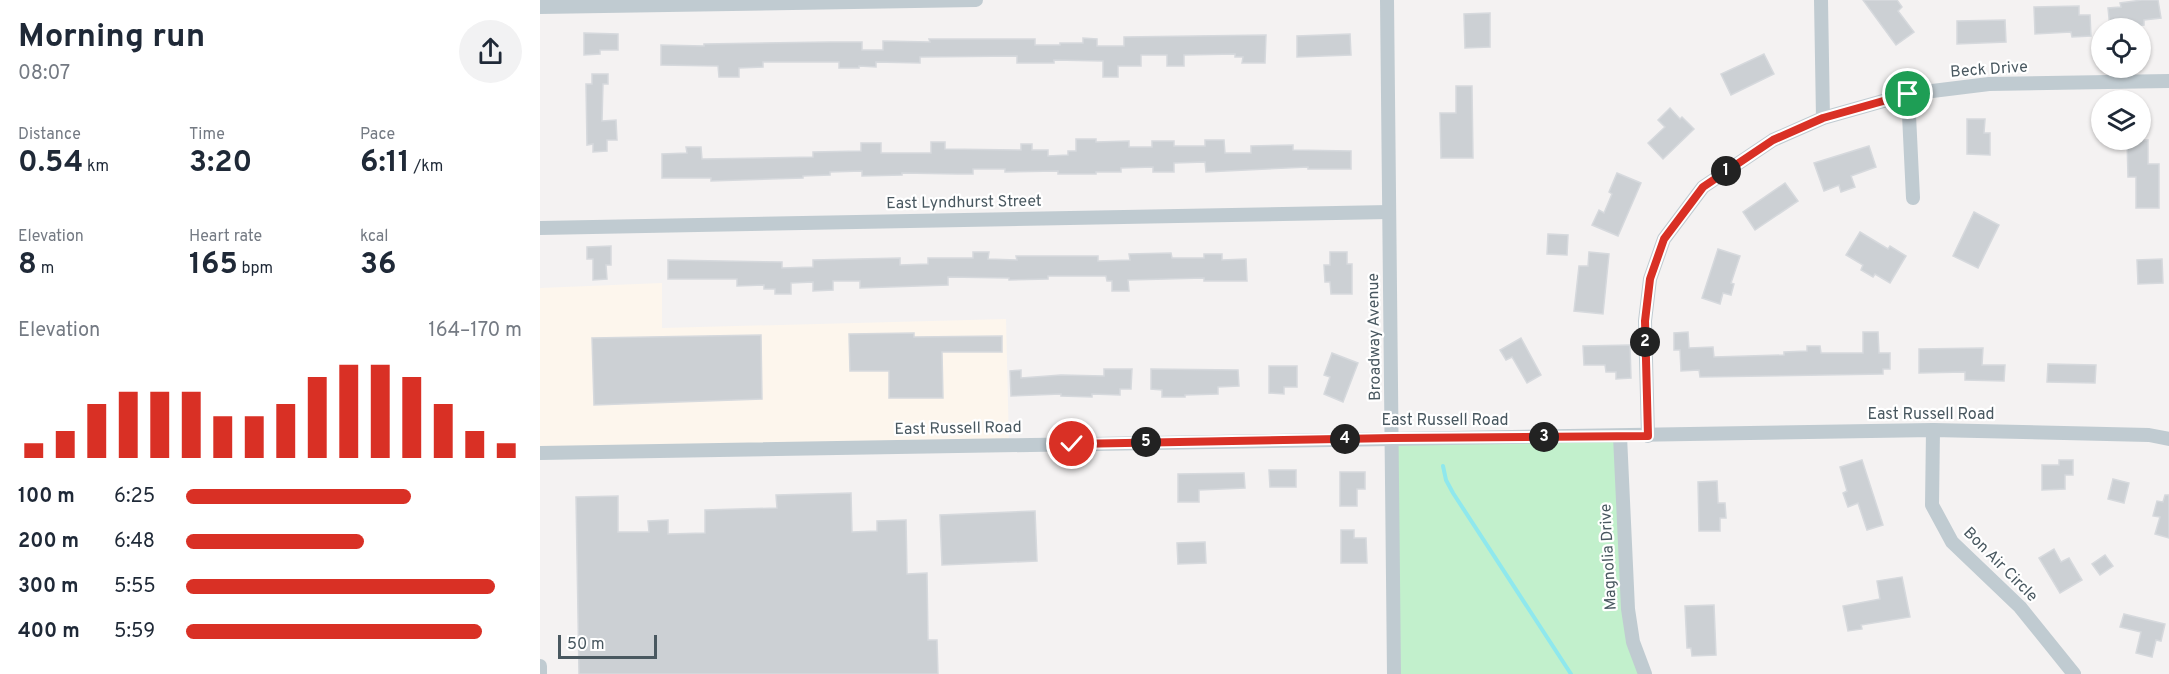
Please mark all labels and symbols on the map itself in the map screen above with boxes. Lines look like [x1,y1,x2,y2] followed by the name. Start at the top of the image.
[1950,57,2028,83] street label: Beck Drive
[1882,68,1933,119] pin
[1711,156,1741,186] pin: 1
[886,192,1042,214] street label: East Lyndhurst Street
[1364,273,1386,401] street label: Broadway Avenue
[1630,327,1660,357] pin: 2
[1867,405,1995,425] street label: East Russell Road
[1381,411,1509,431] street label: East Russell Road
[894,418,1022,440] street label: East Russell Road
[1046,418,1097,469] pin
[1529,422,1559,452] pin: 3
[1330,424,1360,454] pin: 4
[1131,427,1161,457] pin: 5
[1596,503,1622,611] street label: Magnolia Drive
[1958,523,2042,607] street label: Bon Air Circle
[558,632,657,660] scale bar

